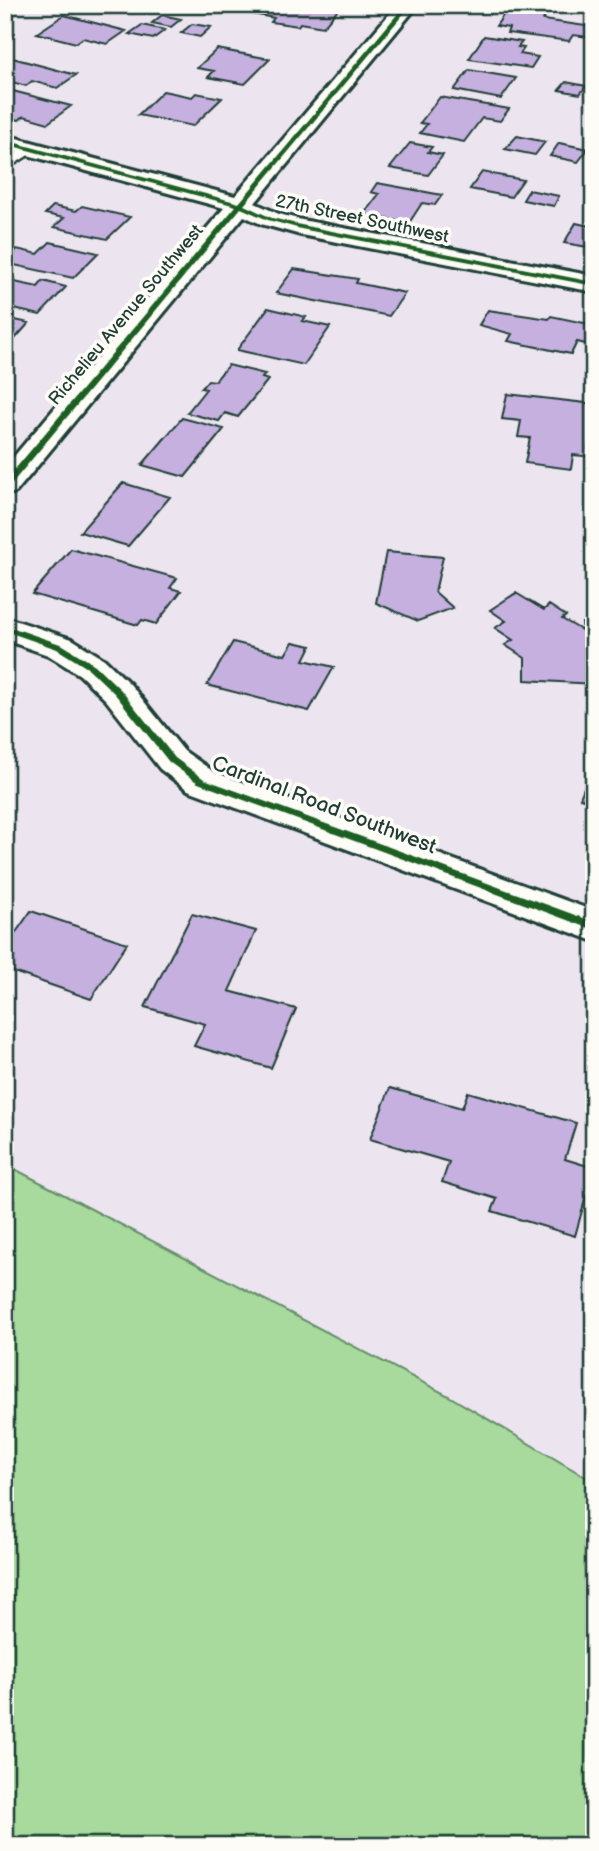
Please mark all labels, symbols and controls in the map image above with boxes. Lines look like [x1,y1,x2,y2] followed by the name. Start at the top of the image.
[273,190,451,248] street label: 27th Street Southwest
[44,220,208,410] street label: Richelieu Avenue Southwest
[208,751,440,860] street label: Cardinal Road Southwest

